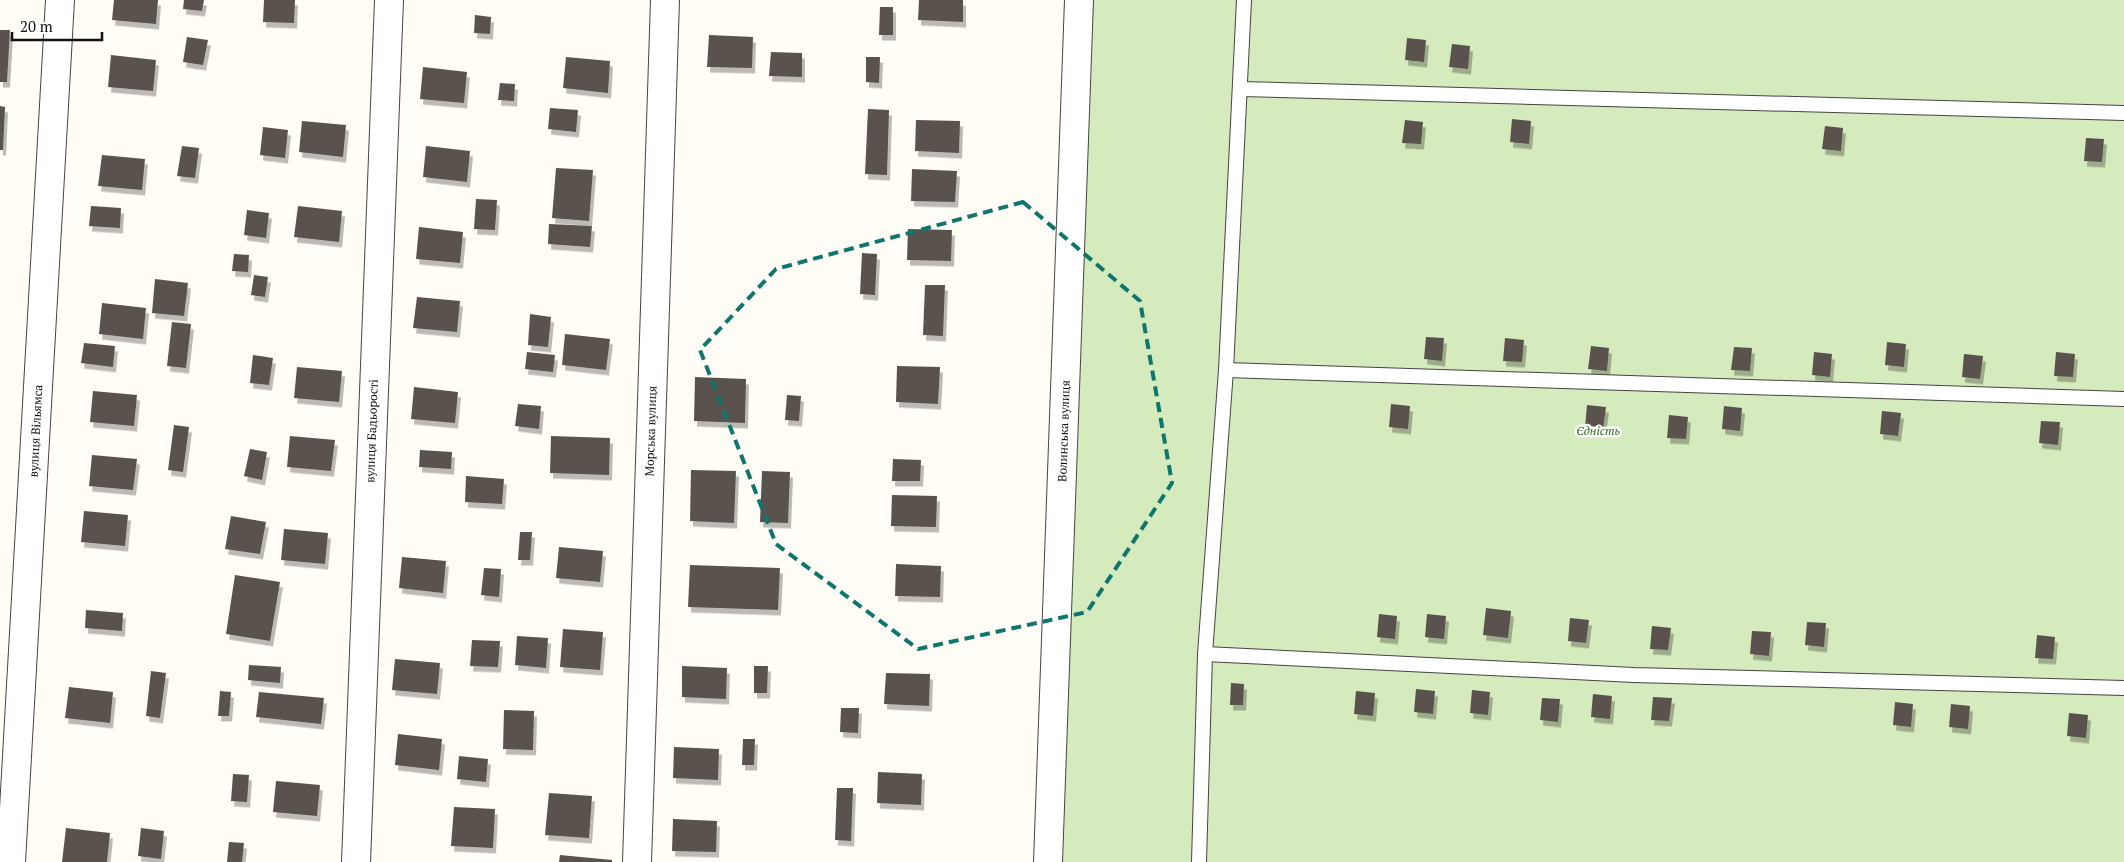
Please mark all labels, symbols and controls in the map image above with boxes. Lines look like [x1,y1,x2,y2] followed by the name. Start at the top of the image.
[12,10,102,42] scale bar
[20,16,53,36] text: 20 m
[362,378,381,483] street label: вулиця Бадьорості
[1054,380,1073,482] street label: Волинська вулиця
[26,384,45,478] street label: вулиця Вільямса
[641,385,660,477] street label: Морська вулиця
[1576,423,1621,438] park label: Єдність

